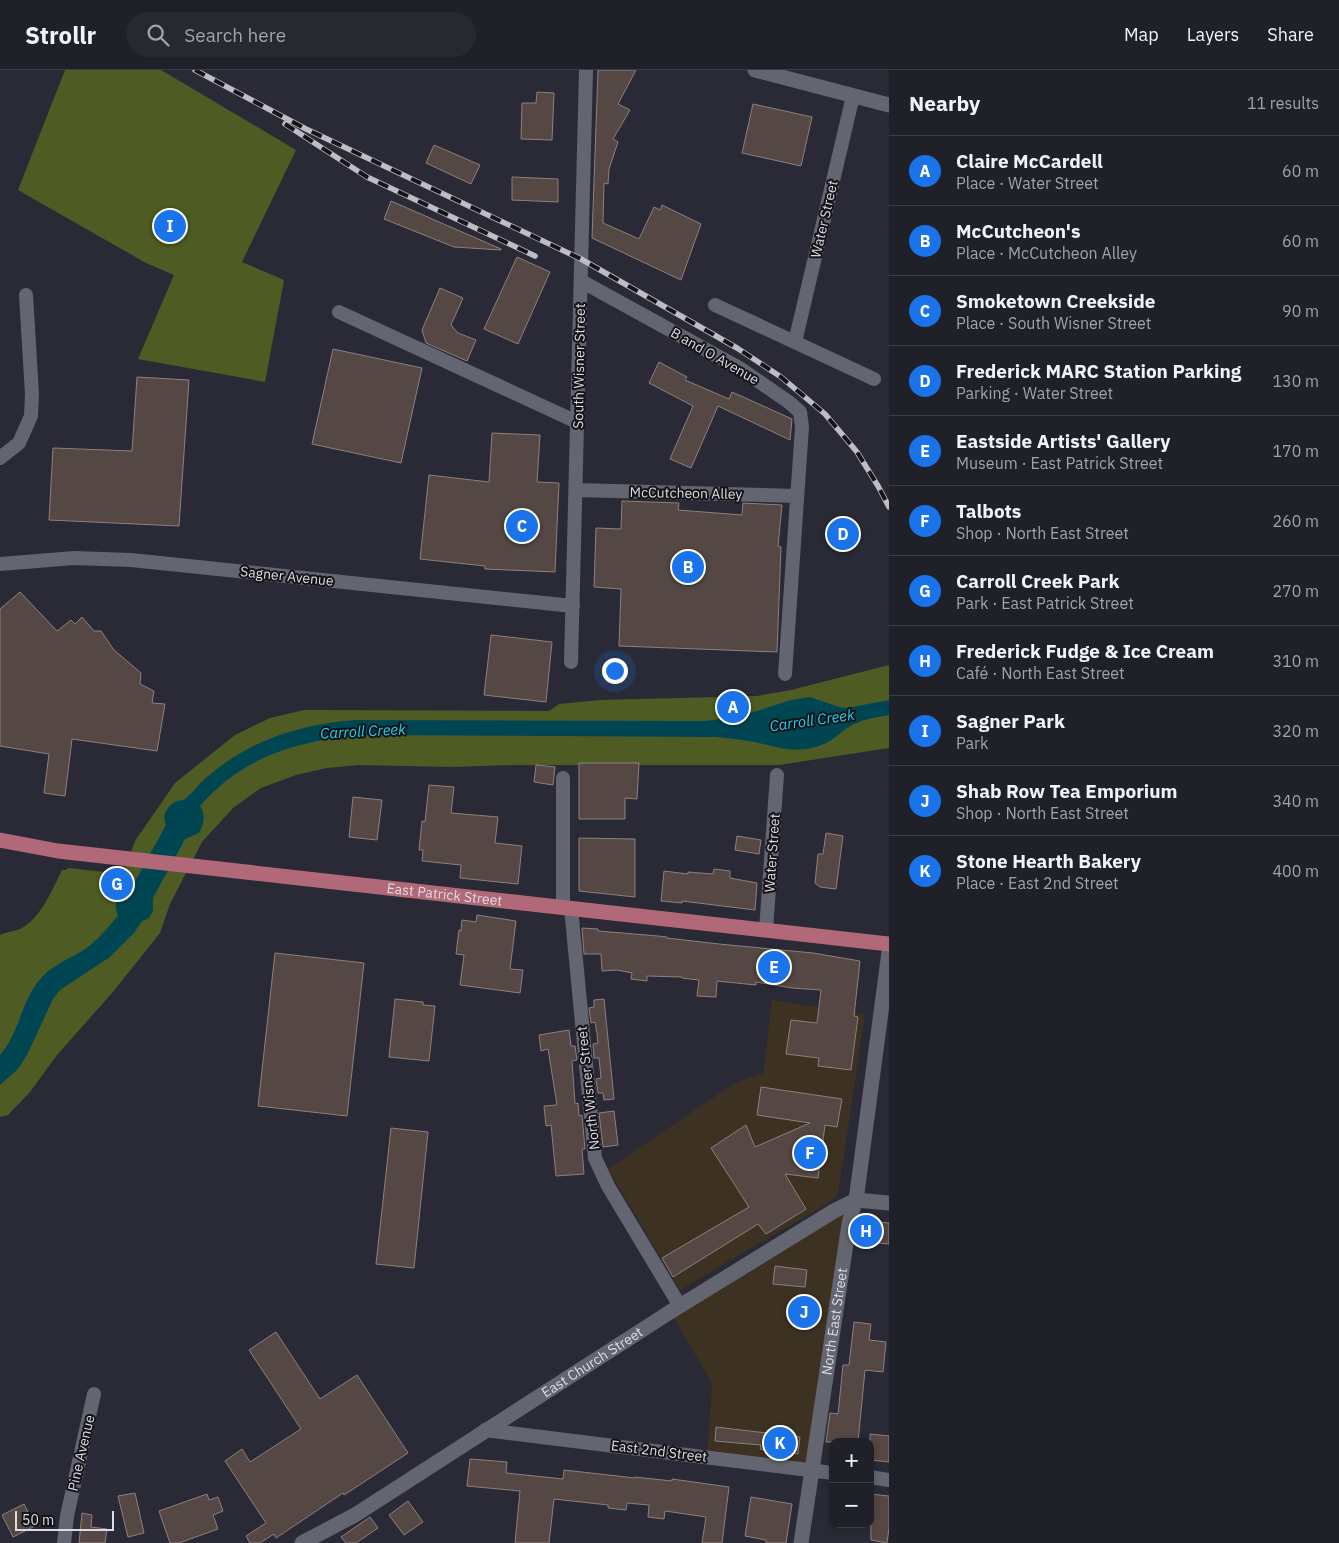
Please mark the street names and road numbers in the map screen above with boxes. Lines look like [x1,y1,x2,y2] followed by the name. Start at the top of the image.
[806,178,842,260] street label: Water Street
[569,303,589,429] street label: South Wisner Street
[668,323,763,389] street label: B and O Avenue
[629,483,743,503] street label: McCutcheon Alley
[239,562,335,590] street label: Sagner Avenue
[760,813,784,893] street label: Water Street
[386,879,503,910] street label: East Patrick Street
[573,1025,603,1151] street label: North Wisner Street
[817,1267,851,1376] street label: North East Street
[538,1323,646,1401] street label: East Church Street
[63,1413,99,1493] street label: Pine Avenue
[610,1436,708,1466] street label: East 2nd Street

